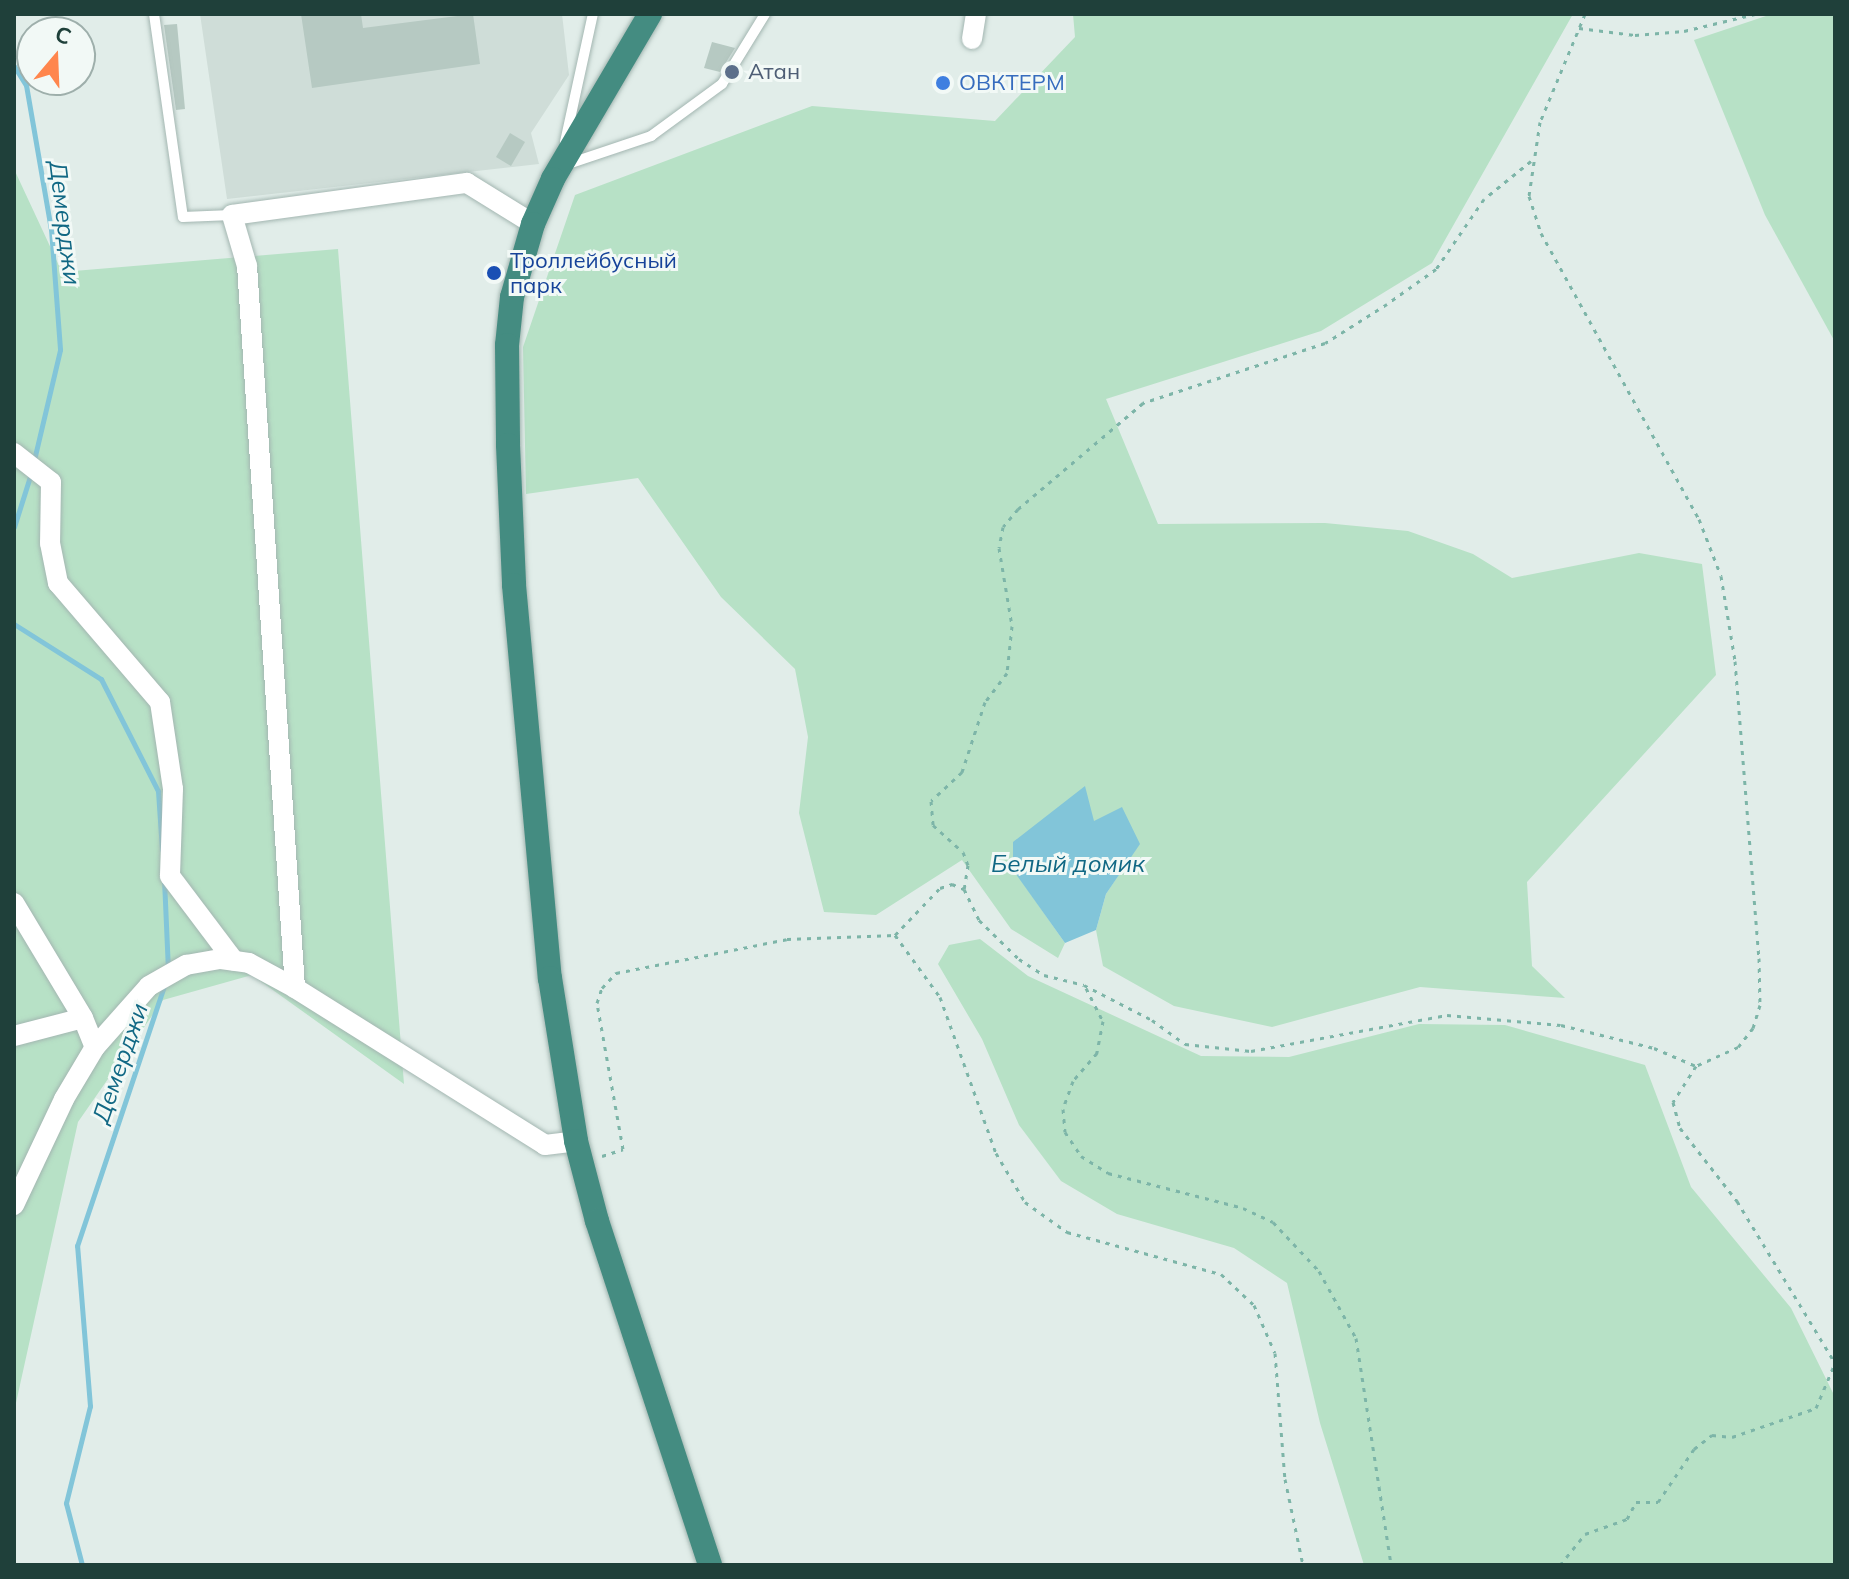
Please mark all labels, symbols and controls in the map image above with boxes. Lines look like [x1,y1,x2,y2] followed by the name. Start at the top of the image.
[16,16,96,96] north arrow
[51,20,75,51] text: С
[748,59,800,85] place label: Атан
[723,63,741,81] marker: Атан
[959,70,1065,96] place label: ОВКТЕРМ
[934,74,952,92] marker: ОВКТЕРМ
[43,159,87,287] water label: Демерджи
[510,247,677,298] place label: Троллейбусный парк
[485,264,503,282] marker: Троллейбусный парк
[991,850,1145,878] water label: Белый домик
[86,999,154,1127] water label: Демерджи

